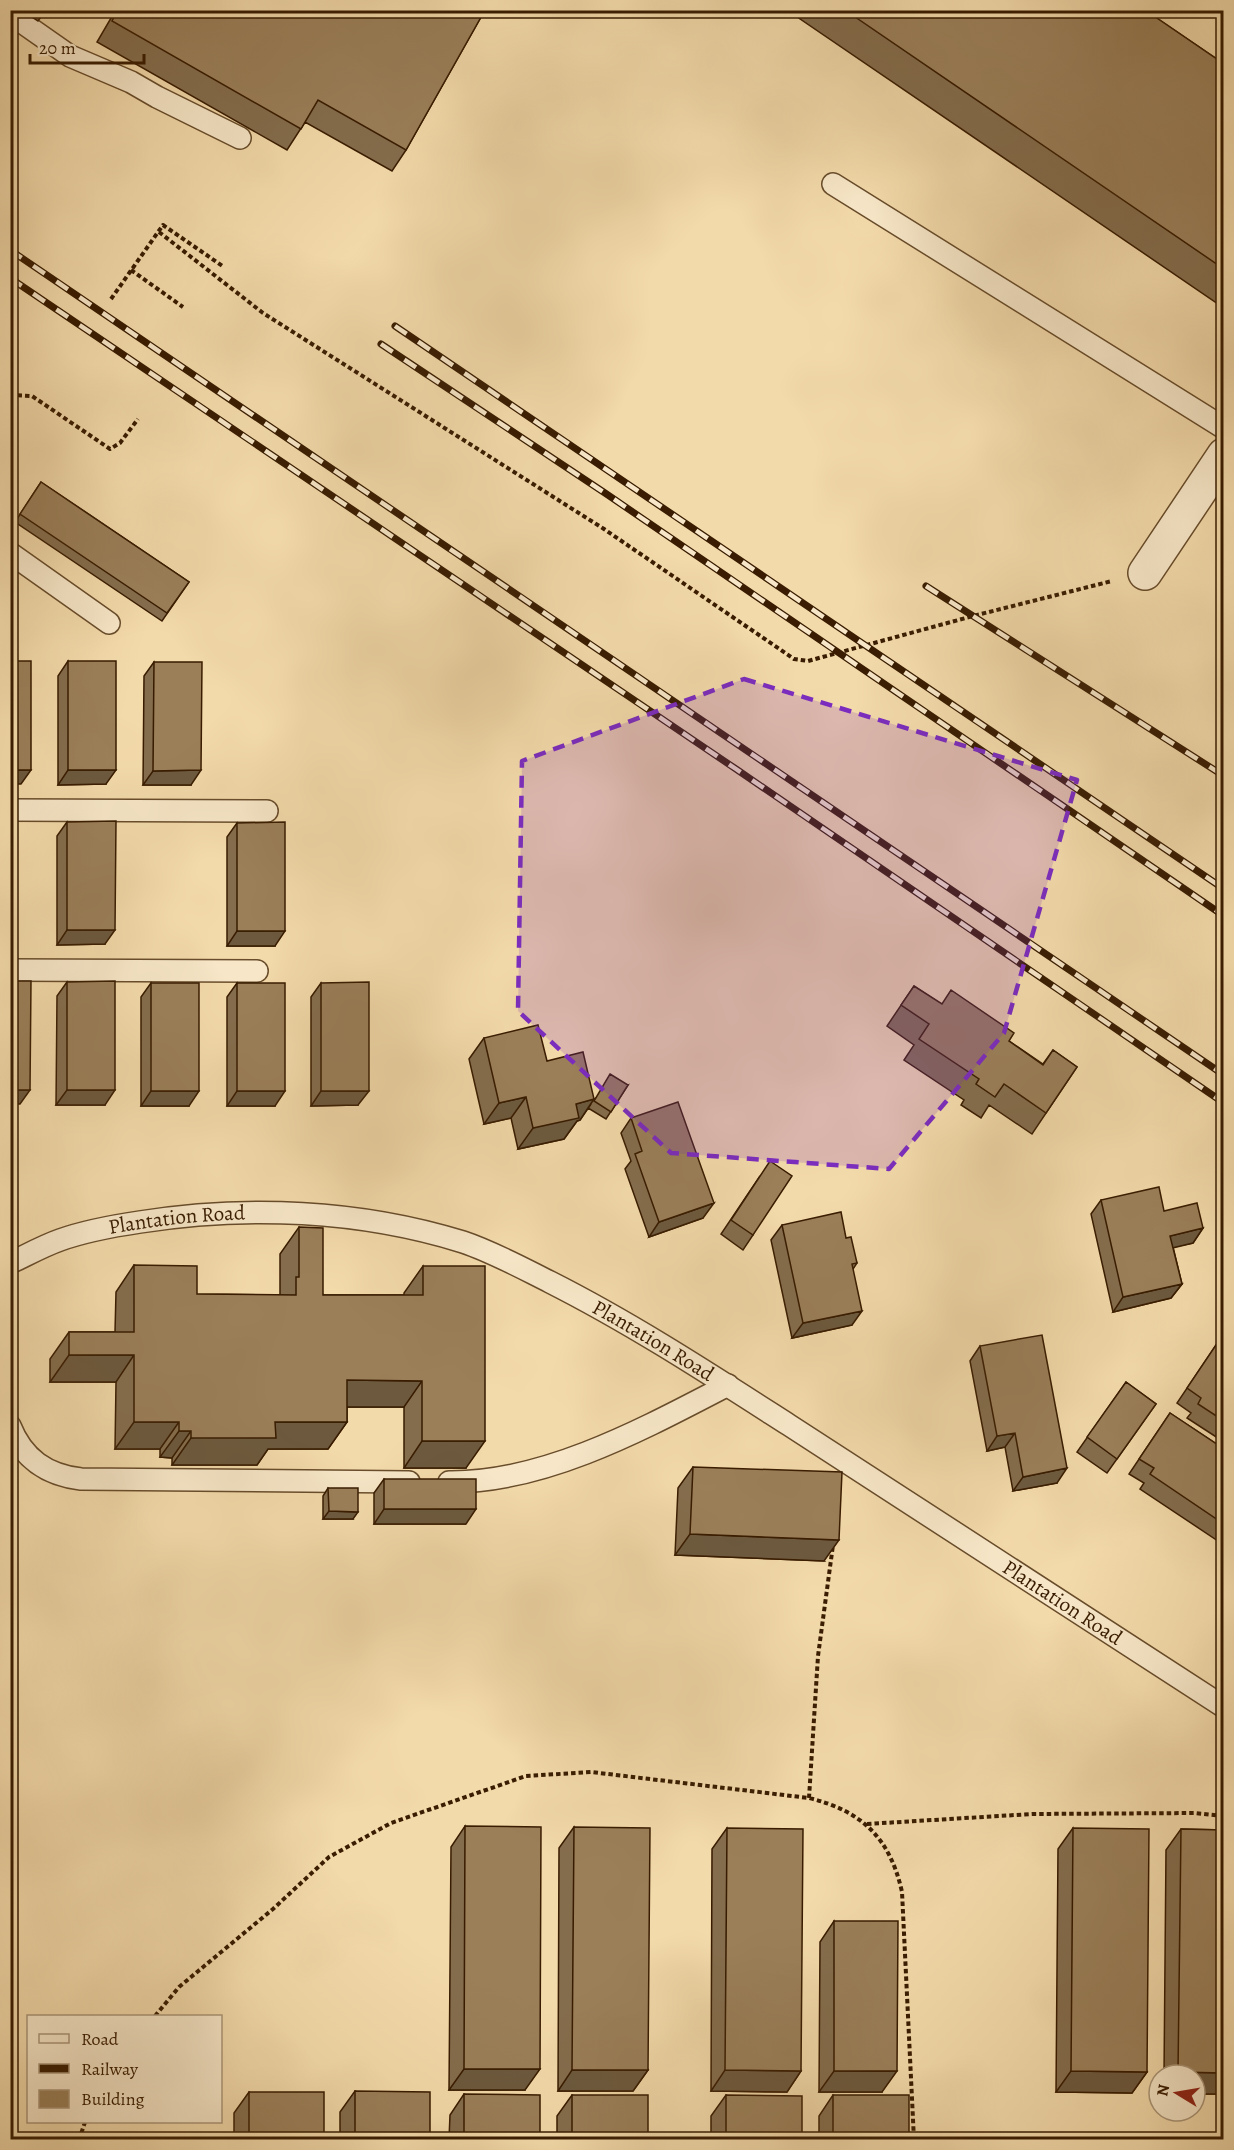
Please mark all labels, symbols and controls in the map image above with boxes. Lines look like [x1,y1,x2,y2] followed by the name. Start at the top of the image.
[30,27,144,65] scale bar
[39,36,76,60] text: 20 m
[106,1199,246,1241] street label: Plantation Road
[587,1293,720,1388] street label: Plantation Road
[997,1553,1128,1652] street label: Plantation Road
[27,2015,222,2123] legend
[81,2027,119,2051] text: Road
[81,2057,139,2081] text: Railway
[1147,2063,1207,2123] north arrow
[1151,2082,1175,2098] text: N
[81,2087,145,2111] text: Building

